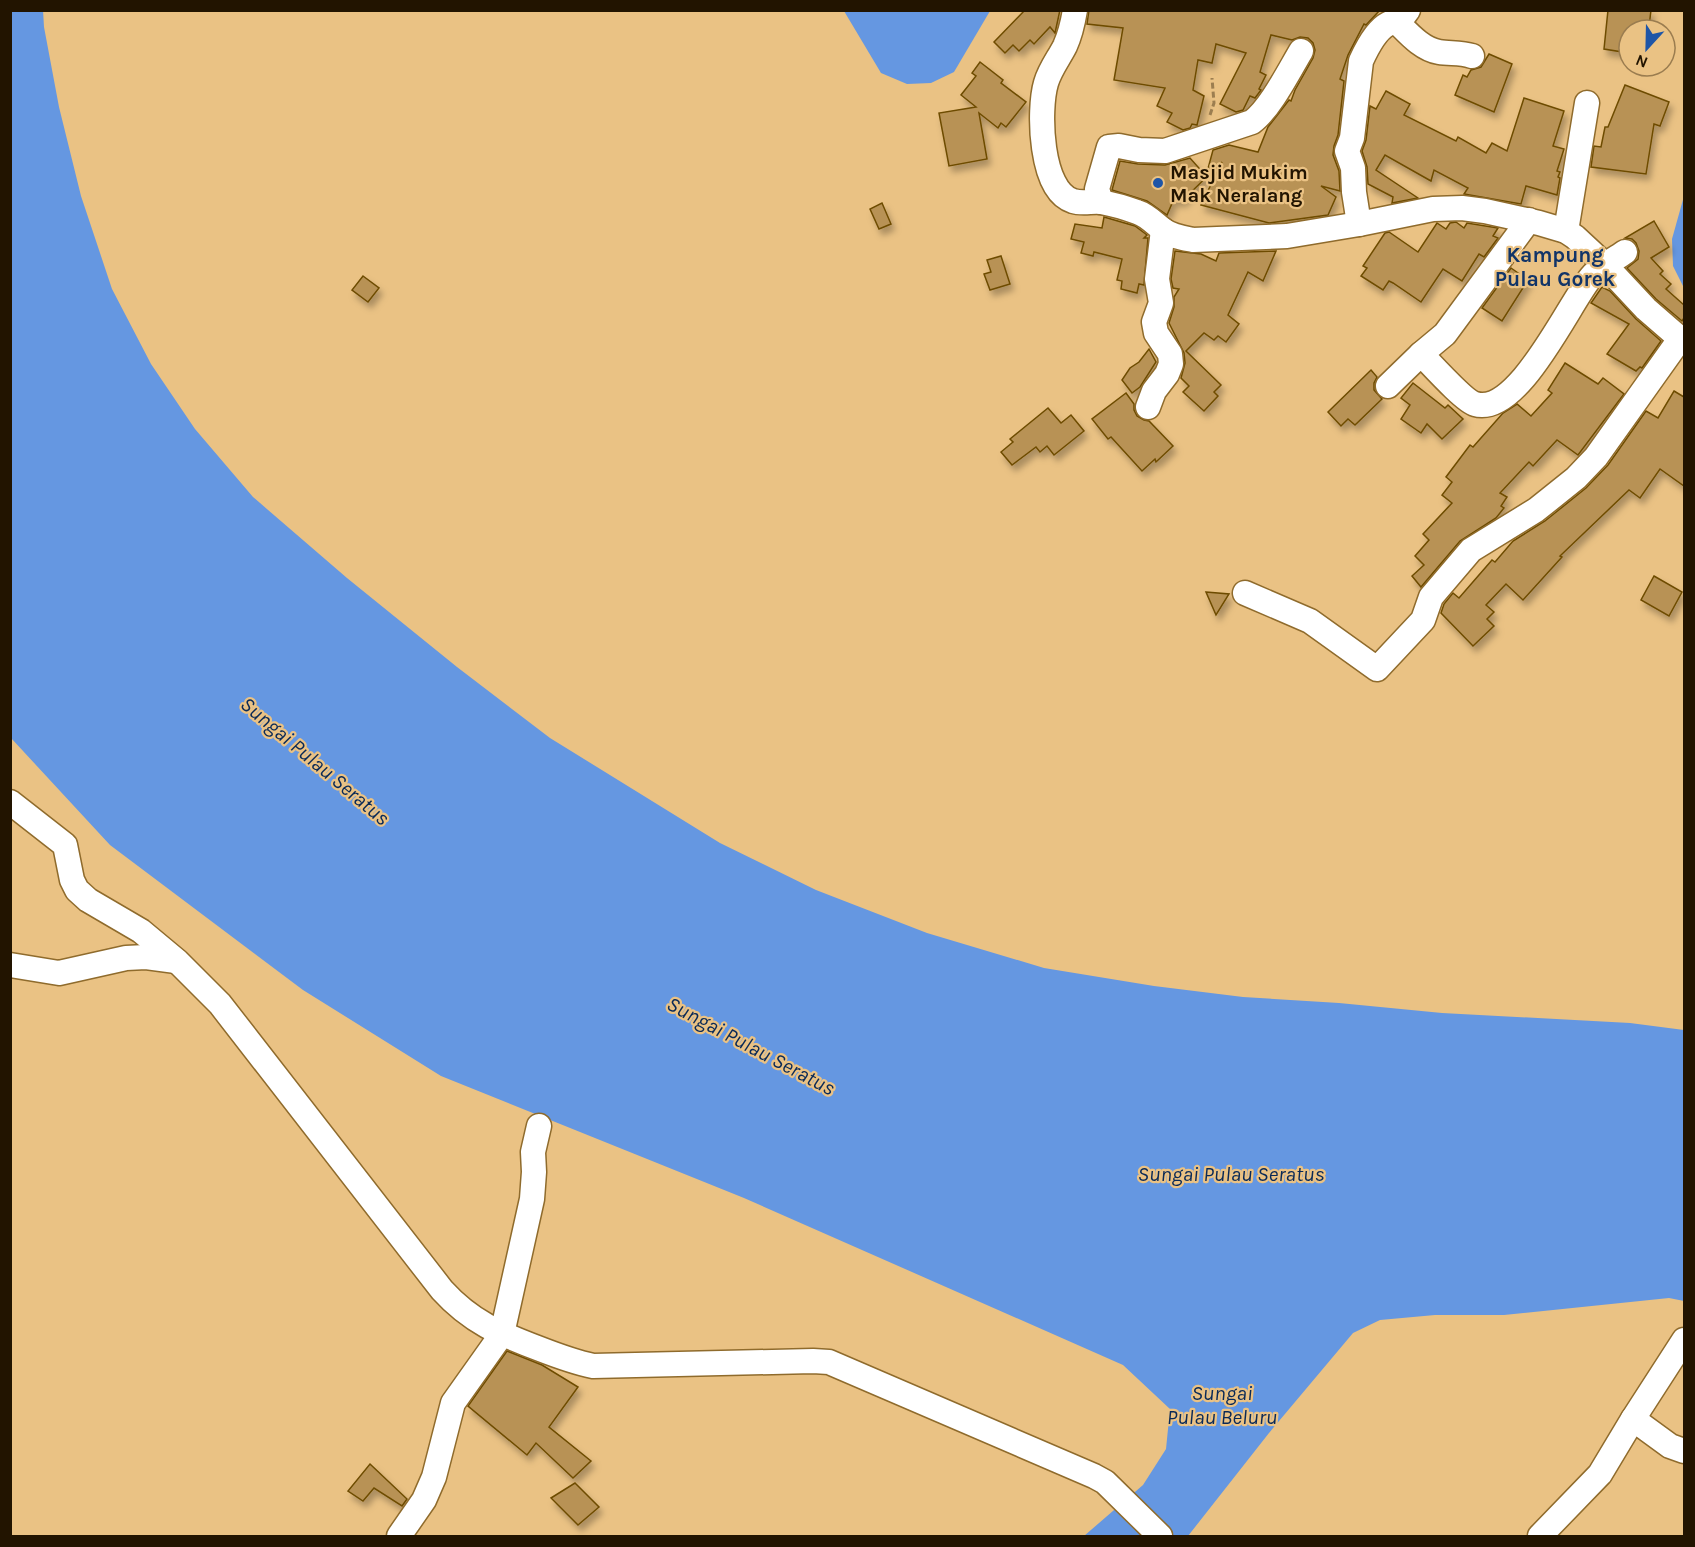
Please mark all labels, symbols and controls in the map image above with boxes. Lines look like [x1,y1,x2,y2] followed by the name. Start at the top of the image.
[1617,18,1677,78] north arrow
[1633,50,1650,72] text: N
[1170,161,1308,207] place label: Masjid Mukim Mak Neralang
[1151,176,1165,190] marker: Masjid Mukim Mak Neralang
[1495,243,1616,291] district label: Kampung Pulau Gorek
[236,692,394,830] water label: Sungai Pulau Seratus
[663,992,839,1100] water label: Sungai Pulau Seratus
[1138,1162,1324,1186] water label: Sungai Pulau Seratus
[1167,1381,1277,1429] water label: Sungai Pulau Beluru

